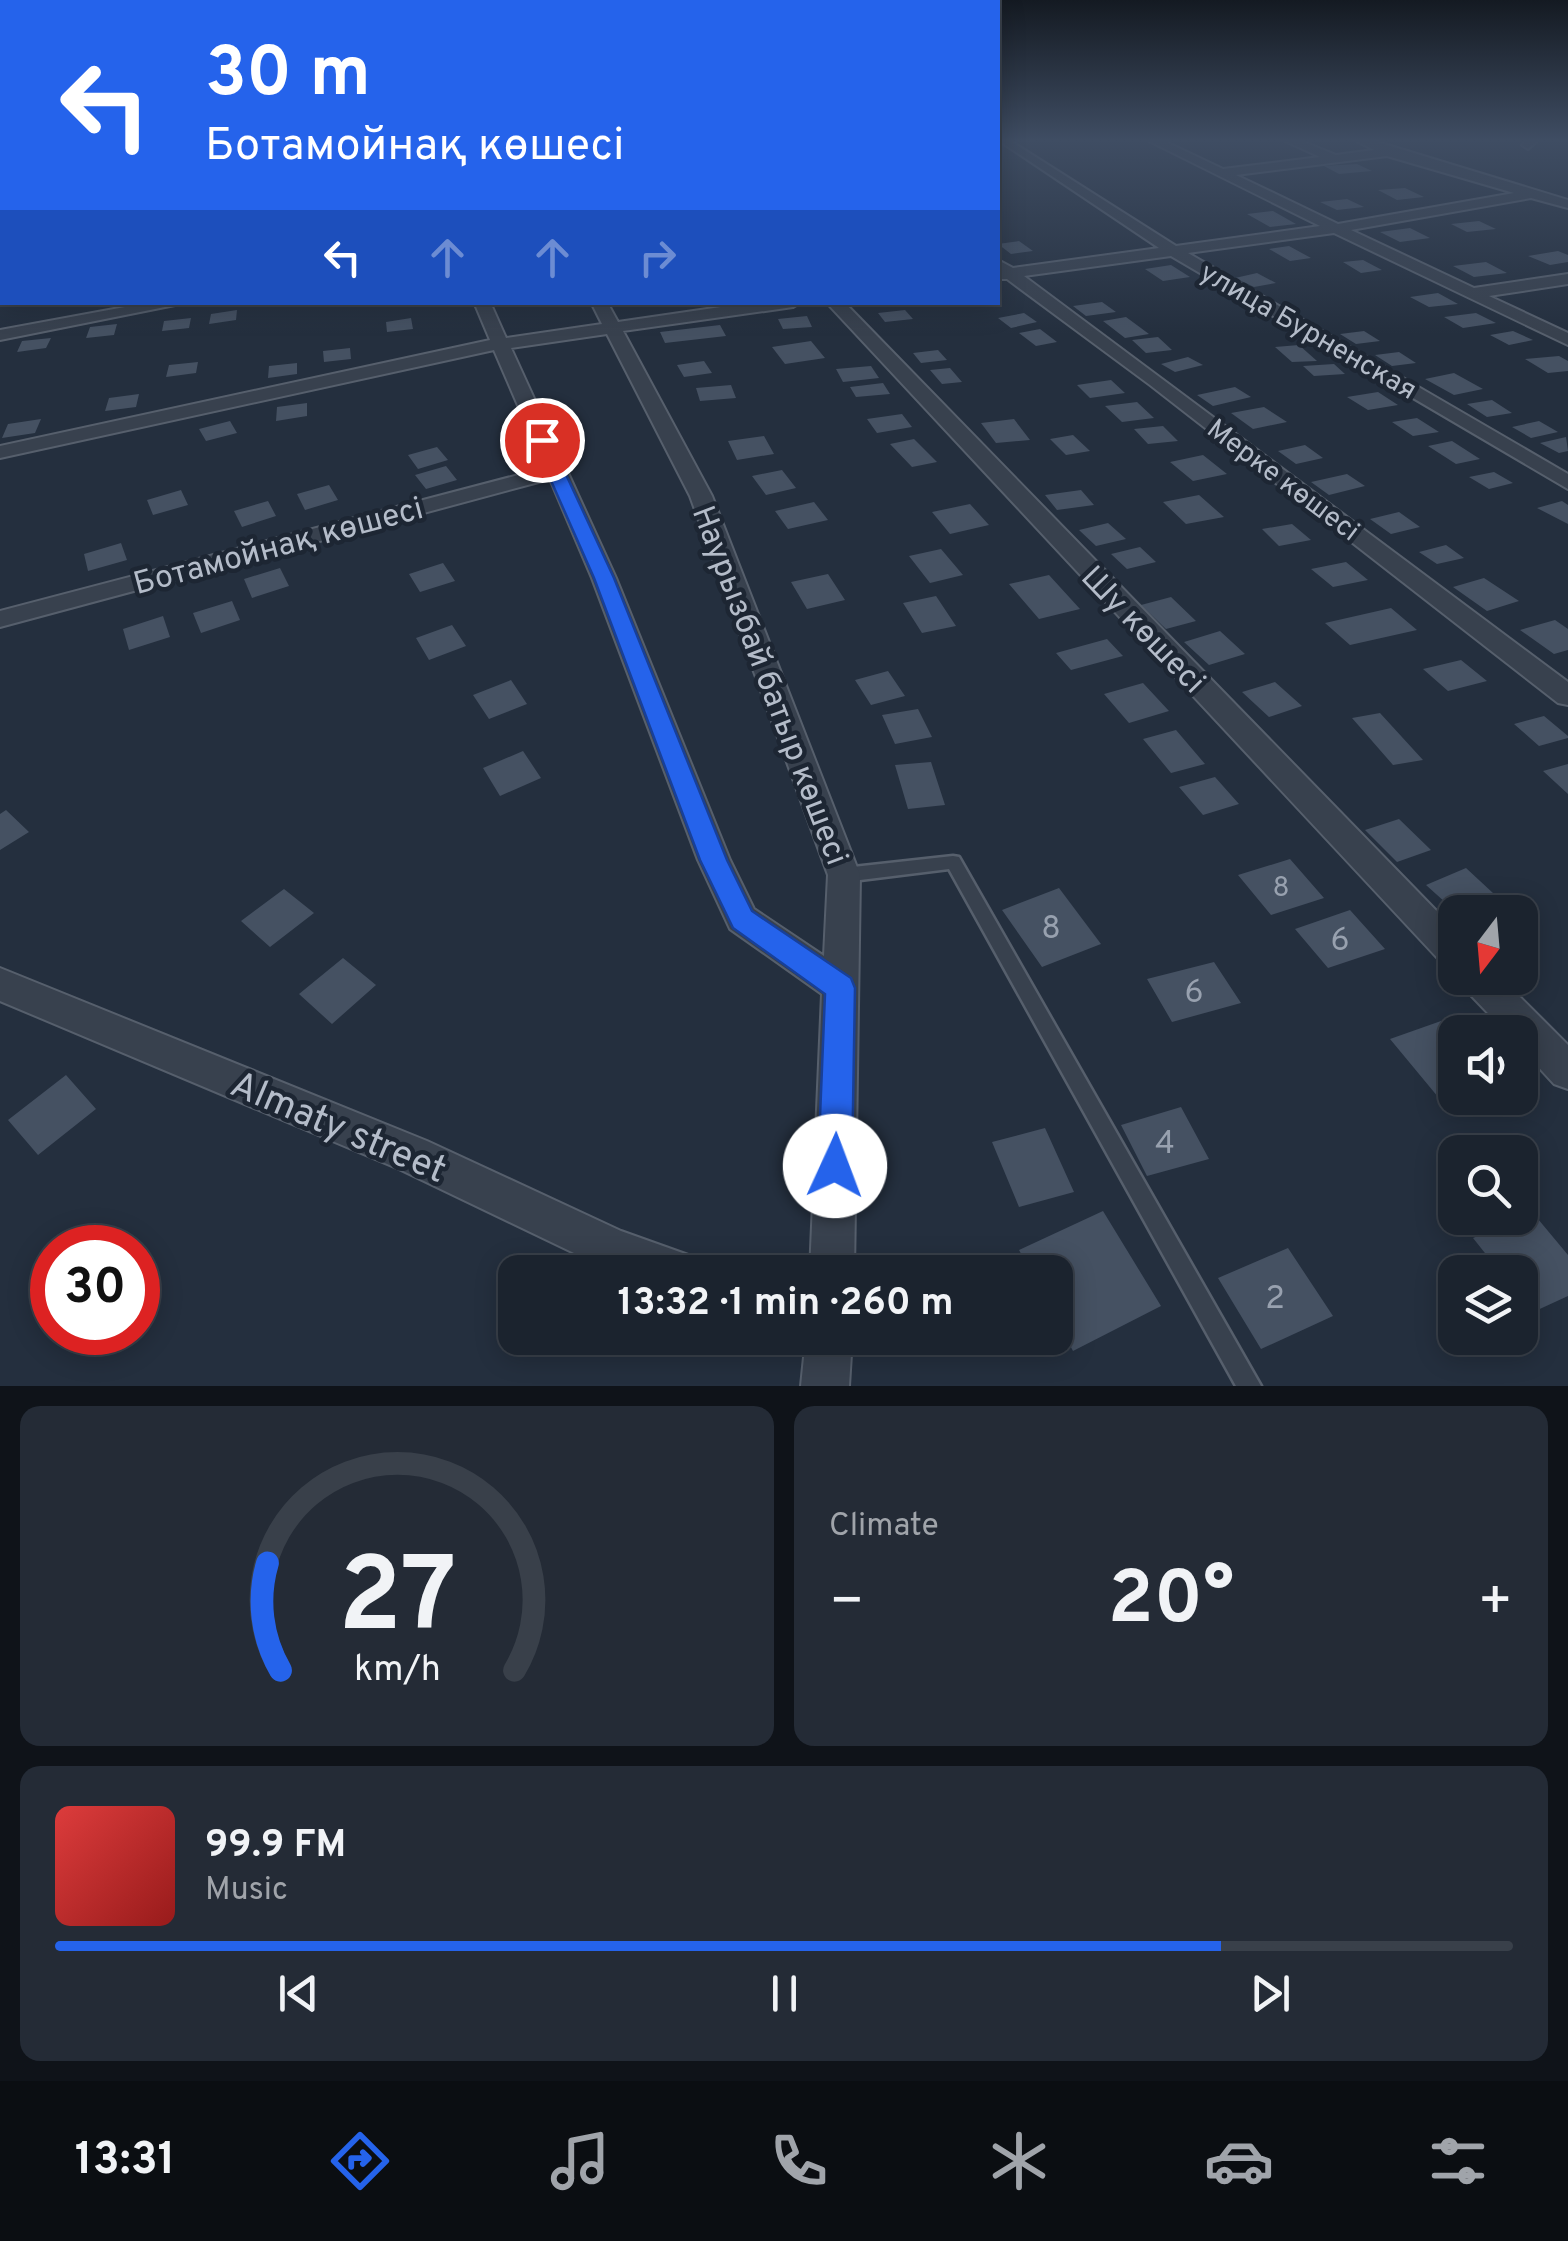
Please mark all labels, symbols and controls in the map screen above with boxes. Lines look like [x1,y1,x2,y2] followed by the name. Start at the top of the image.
[205,32,371,121] text: 30 m
[40,40,170,170] icon: left
[205,119,624,176] text: Ботамойнақ көшесі
[315,230,370,285] icon: left
[420,230,475,285] icon: ahead
[525,230,580,285] icon: ahead
[630,230,685,285] icon: right
[1192,256,1423,409] street label: улица Бурненская
[500,398,585,483] pin
[1199,412,1366,551] street label: Мерке көшесі
[515,413,570,468] icon: arrive
[130,490,428,606] street label: Ботамойнақ көшесі
[681,501,855,871] street label: Наурызбай батыр көшесі
[1071,559,1213,703] street label: Шу көшесі
[1272,871,1290,907] house number: 8
[1438,895,1538,995] north arrow
[1438,895,1538,1355] map controls
[1041,910,1061,950] house number: 8
[1330,922,1350,962] house number: 6
[1184,974,1204,1014] house number: 6
[1438,1015,1538,1115] button: sound
[222,1062,453,1197] street label: Almaty street
[783,1114,887,1218] position arrow
[1155,1125,1175,1165] house number: 4
[1438,1135,1538,1235] button: search
[30,1225,160,1355] speed limit sign: 30
[1438,1255,1538,1355] button: layers
[617,1280,954,1329] text: 13:32 · 1 min · 260 m
[1265,1280,1285,1320] house number: 2
[829,1507,939,1547] text: Climate
[338,1536,456,1668] text: 27
[1108,1555,1234,1650] text: 20°
[829,1569,864,1639] text: −
[1478,1569,1513,1639] text: +
[354,1648,440,1694] text: km/h
[205,1822,346,1871] text: 99.9 FM
[205,1871,288,1911] text: Music
[271,1966,326,2021] icon: previous
[757,1966,812,2021] icon: pause
[1243,1966,1298,2021] icon: next
[325,2126,395,2196] icon: directions
[545,2126,615,2196] icon: music
[764,2126,834,2196] icon: phone
[984,2126,1054,2196] icon: climate
[1204,2126,1274,2196] icon: car
[1423,2126,1493,2196] icon: filters
[75,2133,176,2190] text: 13:31

